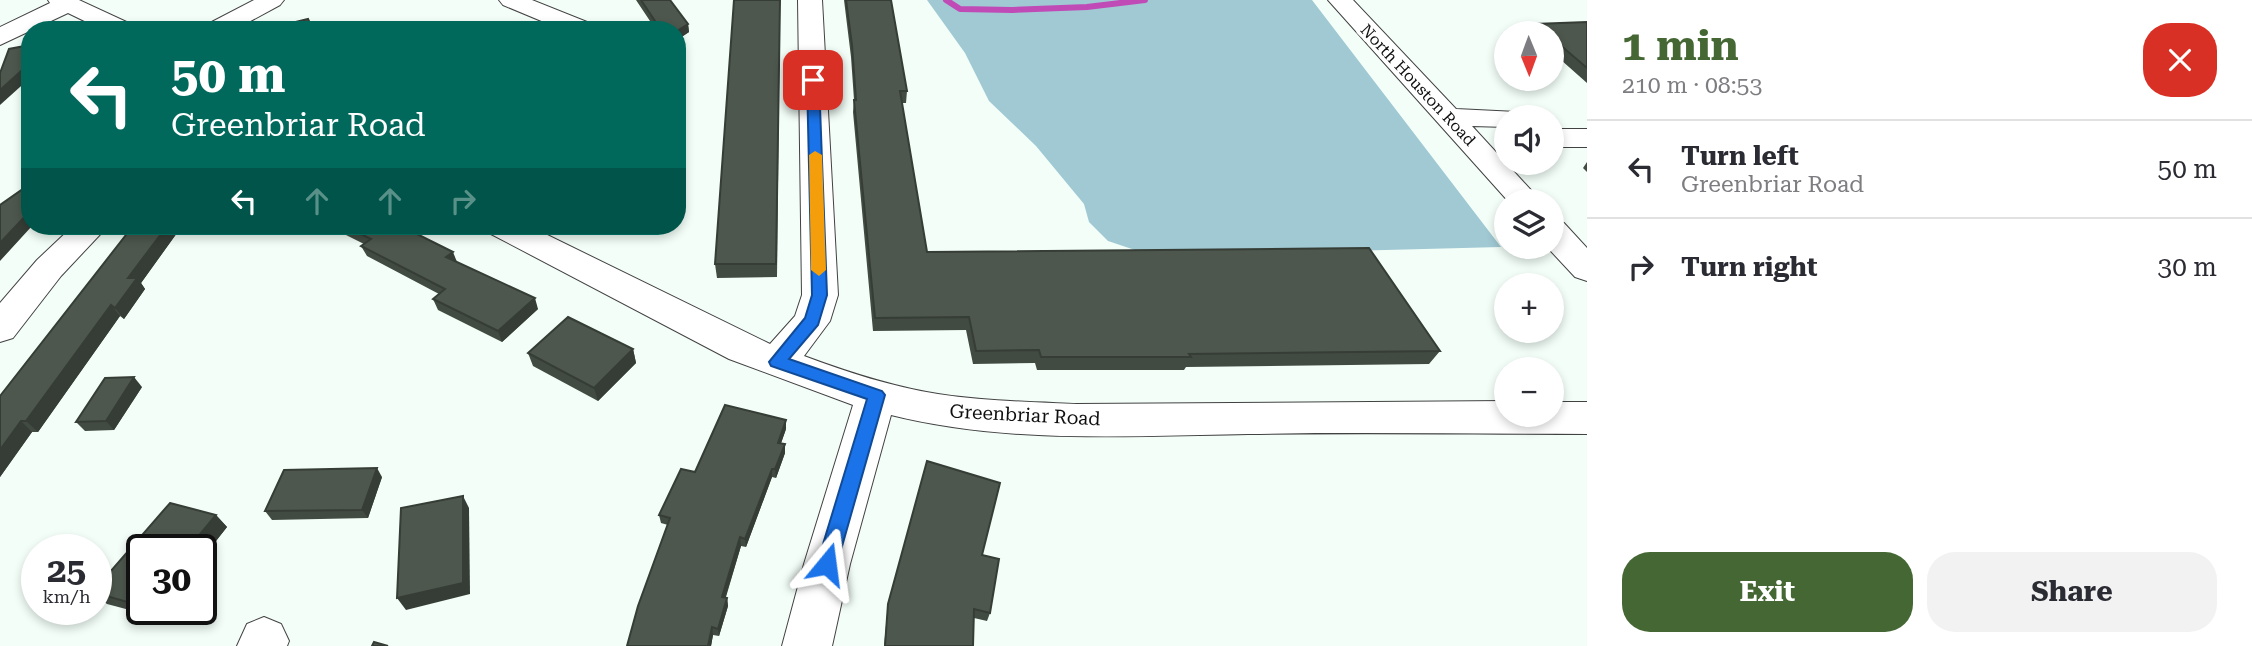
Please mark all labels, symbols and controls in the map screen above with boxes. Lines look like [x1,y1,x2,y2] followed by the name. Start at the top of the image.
[1357,20,1479,150] street label: North Houston Road
[1494,21,1564,91] north arrow
[1494,21,1564,427] map controls
[1622,21,1739,70] text: 1 min
[2143,23,2217,97] button: close
[171,47,286,104] text: 50 m
[56,49,147,140] icon: left
[783,50,843,110] pin
[794,61,832,99] icon: arrive
[1622,72,1762,99] text: 210 m · 08:53
[1494,105,1564,175] button: sound
[171,106,426,144] text: Greenbriar Road
[1681,141,1799,171] text: Turn left
[1622,150,1660,188] icon: left
[2158,154,2217,184] text: 50 m
[1681,171,1864,198] text: Greenbriar Road
[225,182,263,220] icon: left
[298,182,336,220] icon: ahead
[371,182,409,220] icon: ahead
[444,182,482,220] icon: right
[1494,189,1564,259] button: layers
[1622,248,1660,286] icon: right
[1681,252,1817,282] text: Turn right
[2158,252,2217,282] text: 30 m
[1494,273,1564,343] button: +
[1494,357,1564,427] button: −
[949,400,1101,430] street label: Greenbriar Road
[790,527,864,601] position arrow
[126,534,217,625] speed limit sign: 30
[47,550,86,591] text: 25
[1622,552,1913,632] button: Exit
[1927,552,2217,632] button: Share
[42,586,91,607] text: km/h

